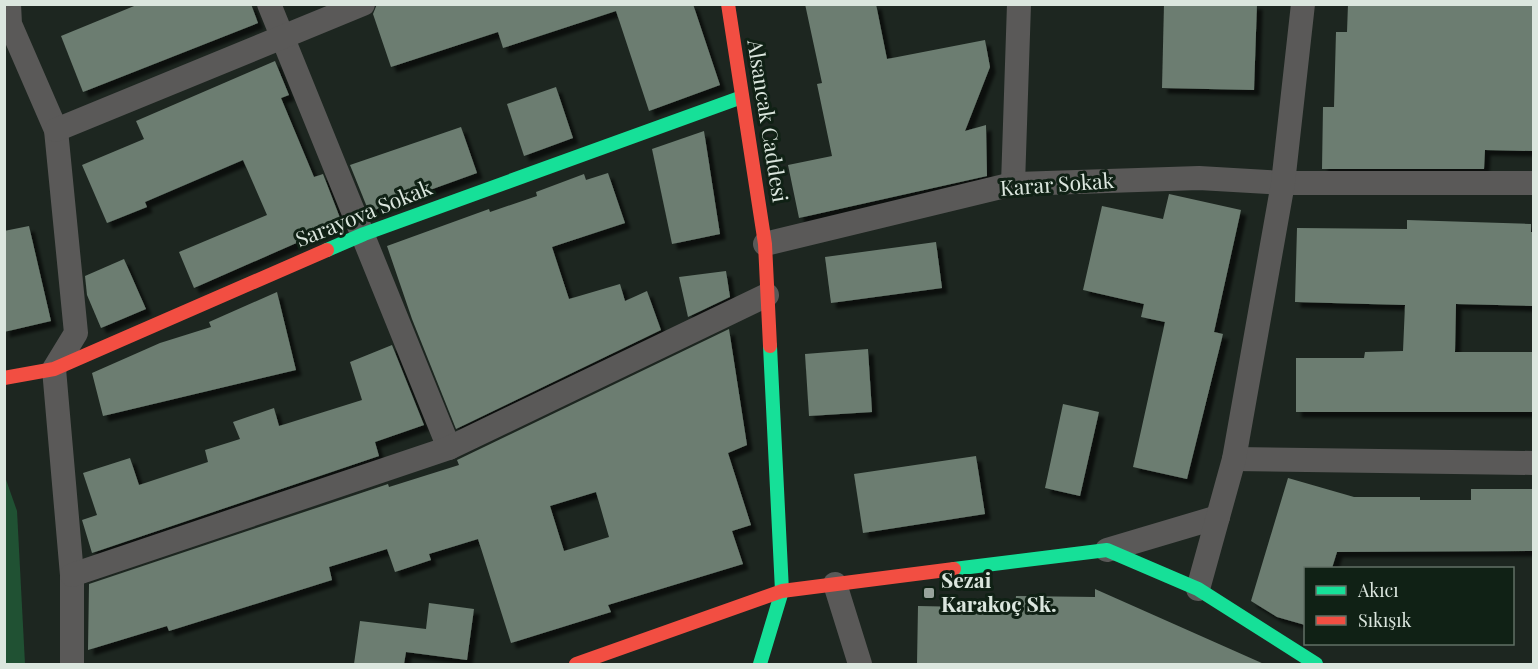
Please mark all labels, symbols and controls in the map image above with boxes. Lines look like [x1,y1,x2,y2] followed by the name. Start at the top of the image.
[742,36,796,204] street label: Alsancak Caddesi
[999,165,1115,201] street label: Karar Sokak
[291,172,436,252] street label: Sarayova Sokak
[941,565,1057,617] place label: Sezai Karakoç Sk.
[1304,567,1514,645] legend
[1357,578,1399,602] text: Akıcı
[922,586,936,600] marker: Sezai Karakoç Sk.
[1358,608,1411,632] text: Sıkışık

